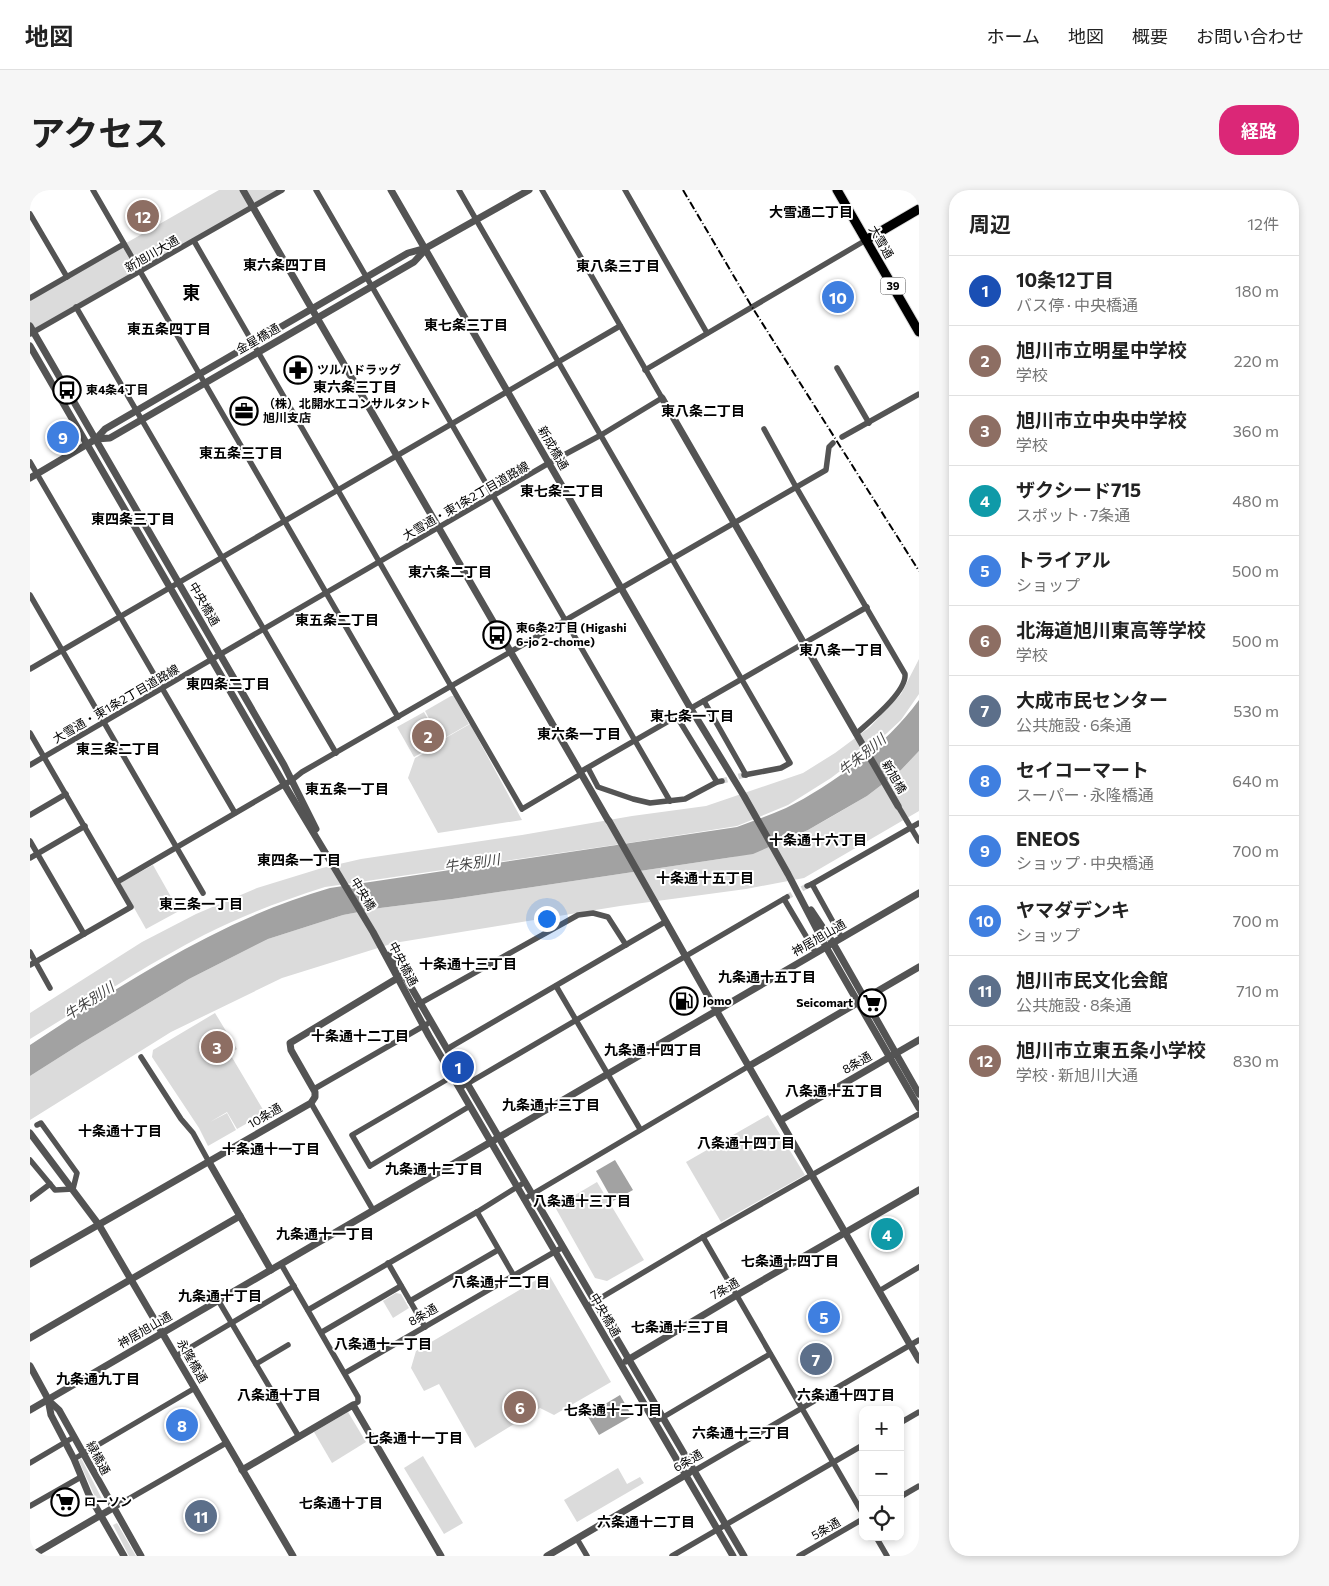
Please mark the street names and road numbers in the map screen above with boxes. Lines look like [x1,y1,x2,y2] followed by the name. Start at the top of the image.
[867,222,897,261] street label: 大雪通
[122,232,181,274] street label: 新旭川大通
[880,278,906,294] road number: 39
[233,320,282,356] street label: 金星橋通
[536,423,572,472] street label: 新成橋通
[400,458,531,542] street label: 大雪通・東1条2丁目道路線
[187,579,223,628] street label: 中央橋通
[50,661,181,745] street label: 大雪通・東1条2丁目道路線
[880,757,910,796] street label: 新旭橋
[349,874,379,913] street label: 中央橋
[789,916,848,958] street label: 神居旭山通
[386,939,421,988] street label: 中央橋通
[839,1048,874,1076] street label: 8条通
[245,1100,284,1130] street label: 10条通
[708,1274,741,1302] street label: 7条通
[588,1290,624,1339] street label: 中央橋通
[405,1300,440,1328] street label: 8条通
[115,1308,174,1350] street label: 神居旭山通
[175,1336,211,1385] street label: 永隆橋通
[84,1438,114,1477] street label: 緑橋通
[670,1446,705,1474] street label: 6条通
[809,1514,842,1542] street label: 5条通

